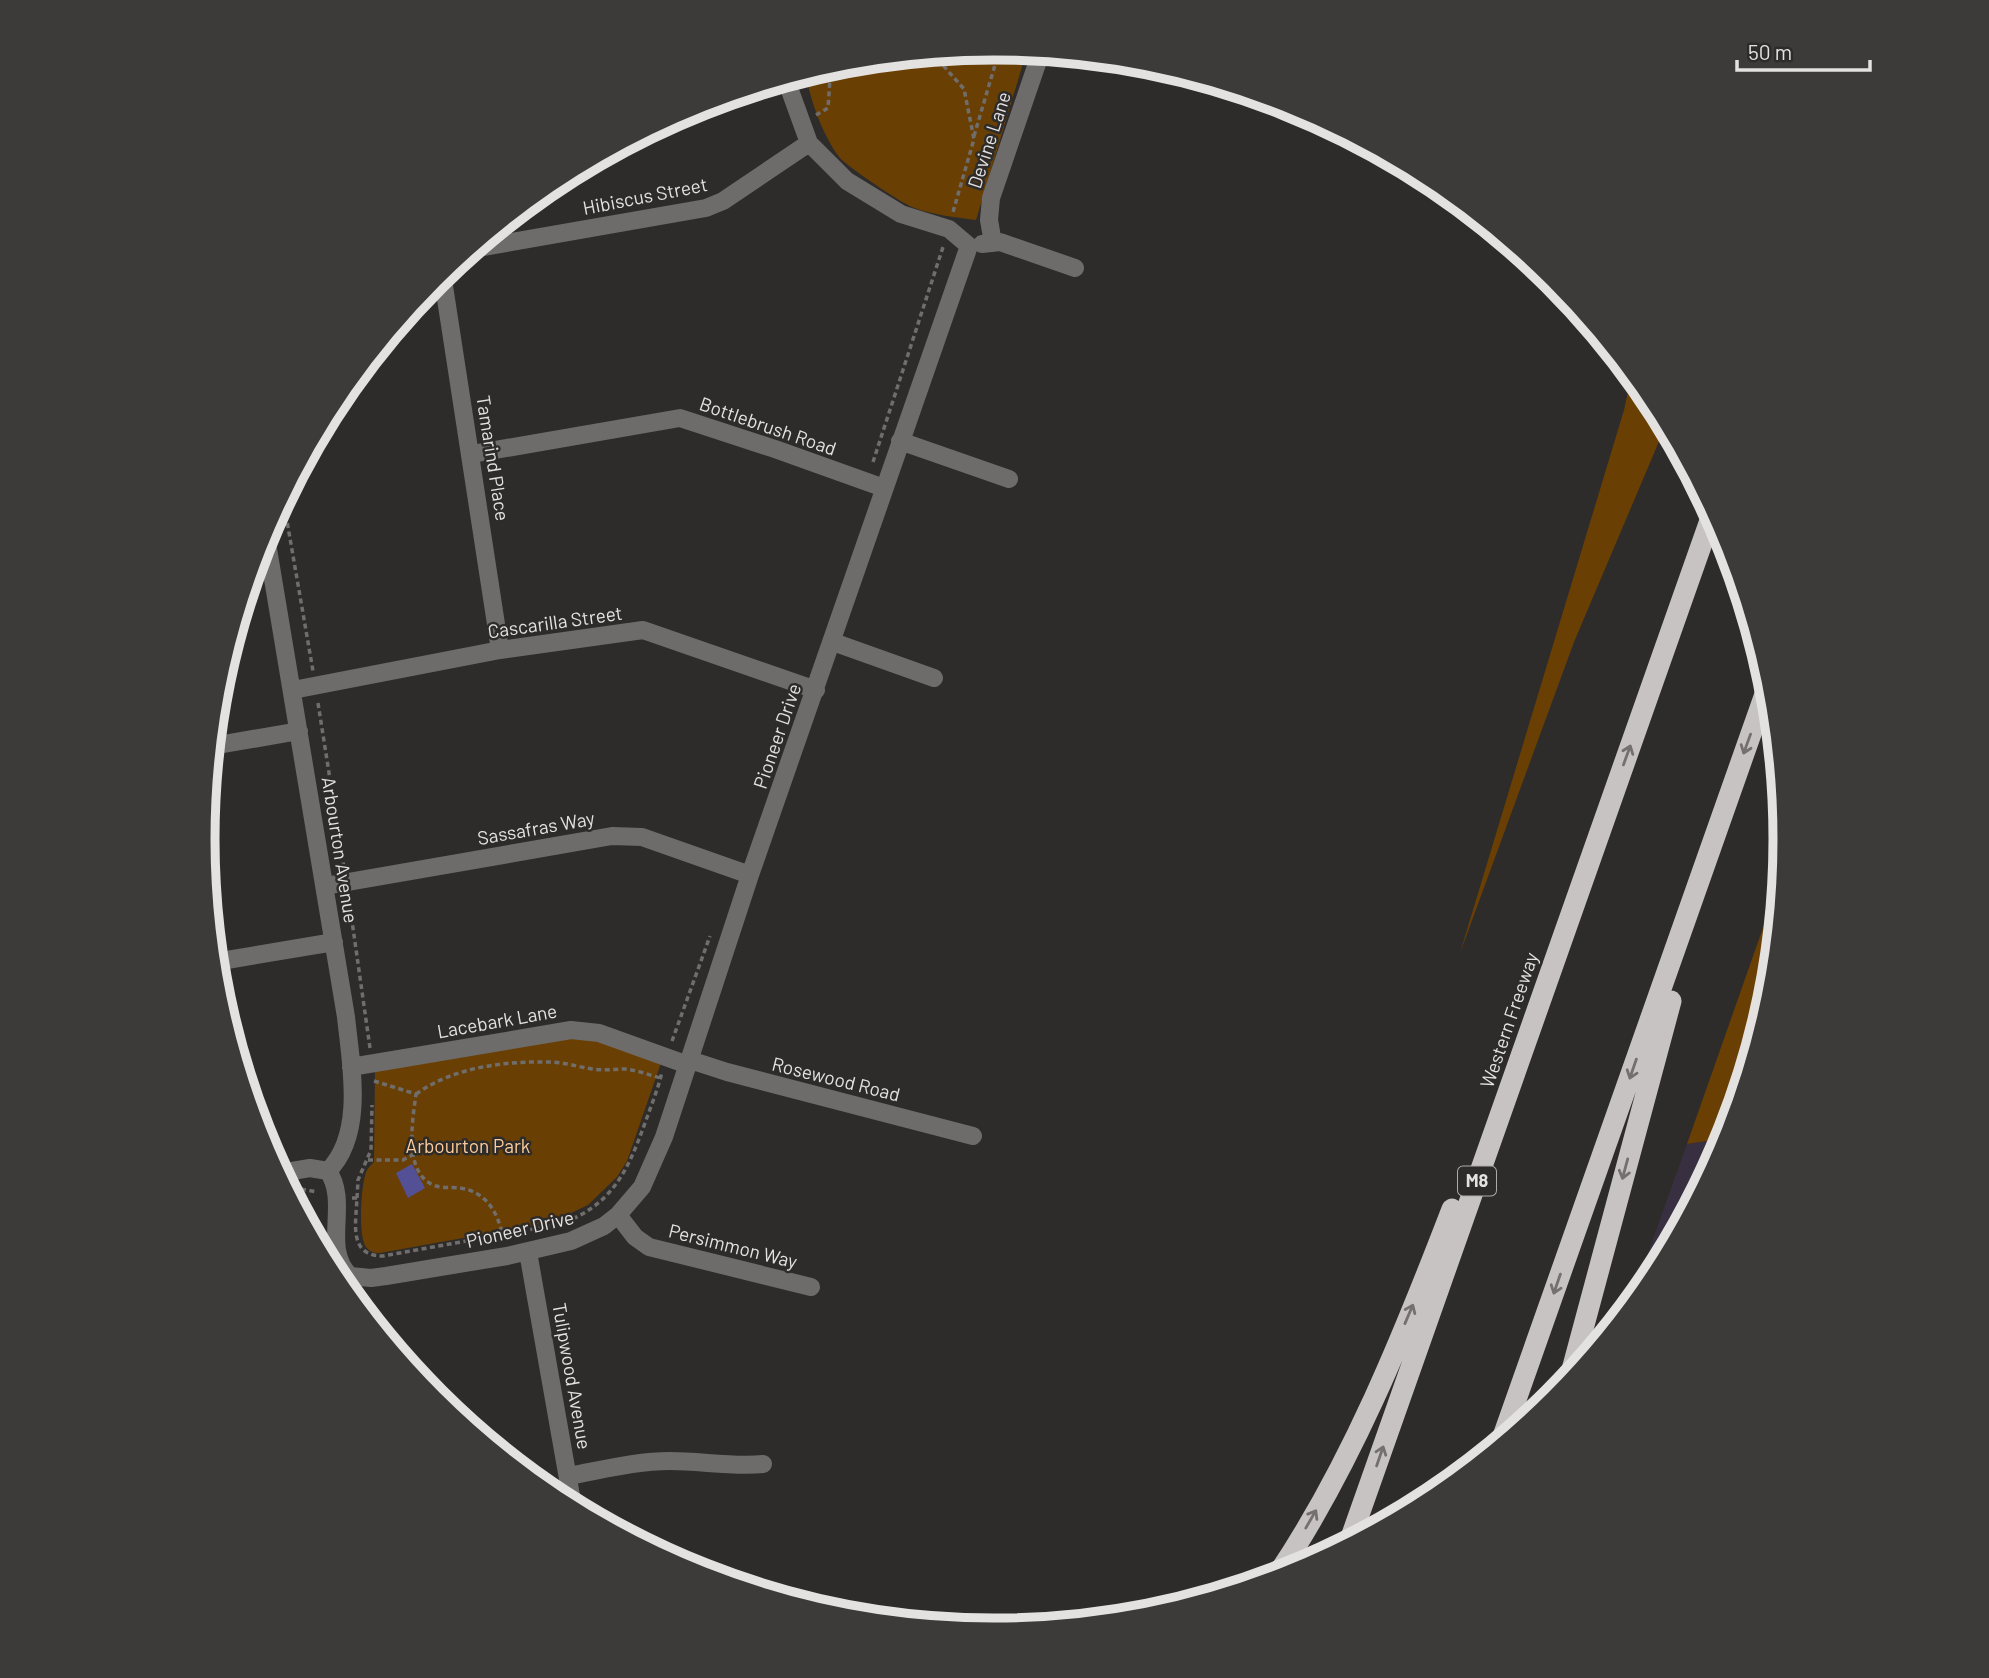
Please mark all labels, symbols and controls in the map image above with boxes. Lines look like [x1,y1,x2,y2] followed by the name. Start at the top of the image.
[1737,28,1870,72] scale bar
[1748,39,1792,64] text: 50 m
[962,89,1015,191] street label: Devine Lane
[581,172,709,219] street label: Hibiscus Street
[697,391,840,460] street label: Bottlebrush Road
[472,393,515,522] street label: Tamarind Place
[486,601,624,642] street label: Cascarilla Street
[748,680,805,792] street label: Pioneer Drive
[1739,732,1752,754] one-way arrow
[1622,744,1634,766] one-way arrow
[318,775,363,925] street label: Arbourton Avenue
[475,806,597,849] street label: Sassafras Way
[1475,949,1543,1091] street label: Western Freeway
[435,999,559,1042] street label: Lacebark Lane
[770,1051,903,1106] street label: Rosewood Road
[1626,1058,1638,1080] one-way arrow
[406,1134,530,1157] park label: Arbourton Park
[1618,1158,1631,1180] one-way arrow
[1458,1166,1496,1196] road number: M8
[464,1205,576,1252] street label: Pioneer Drive
[666,1218,800,1273] street label: Persimmon Way
[1550,1272,1562,1294] one-way arrow
[548,1301,597,1451] street label: Tulipwood Avenue
[1403,1304,1416,1325] one-way arrow
[1375,1445,1387,1467] one-way arrow
[1304,1509,1318,1529] one-way arrow

